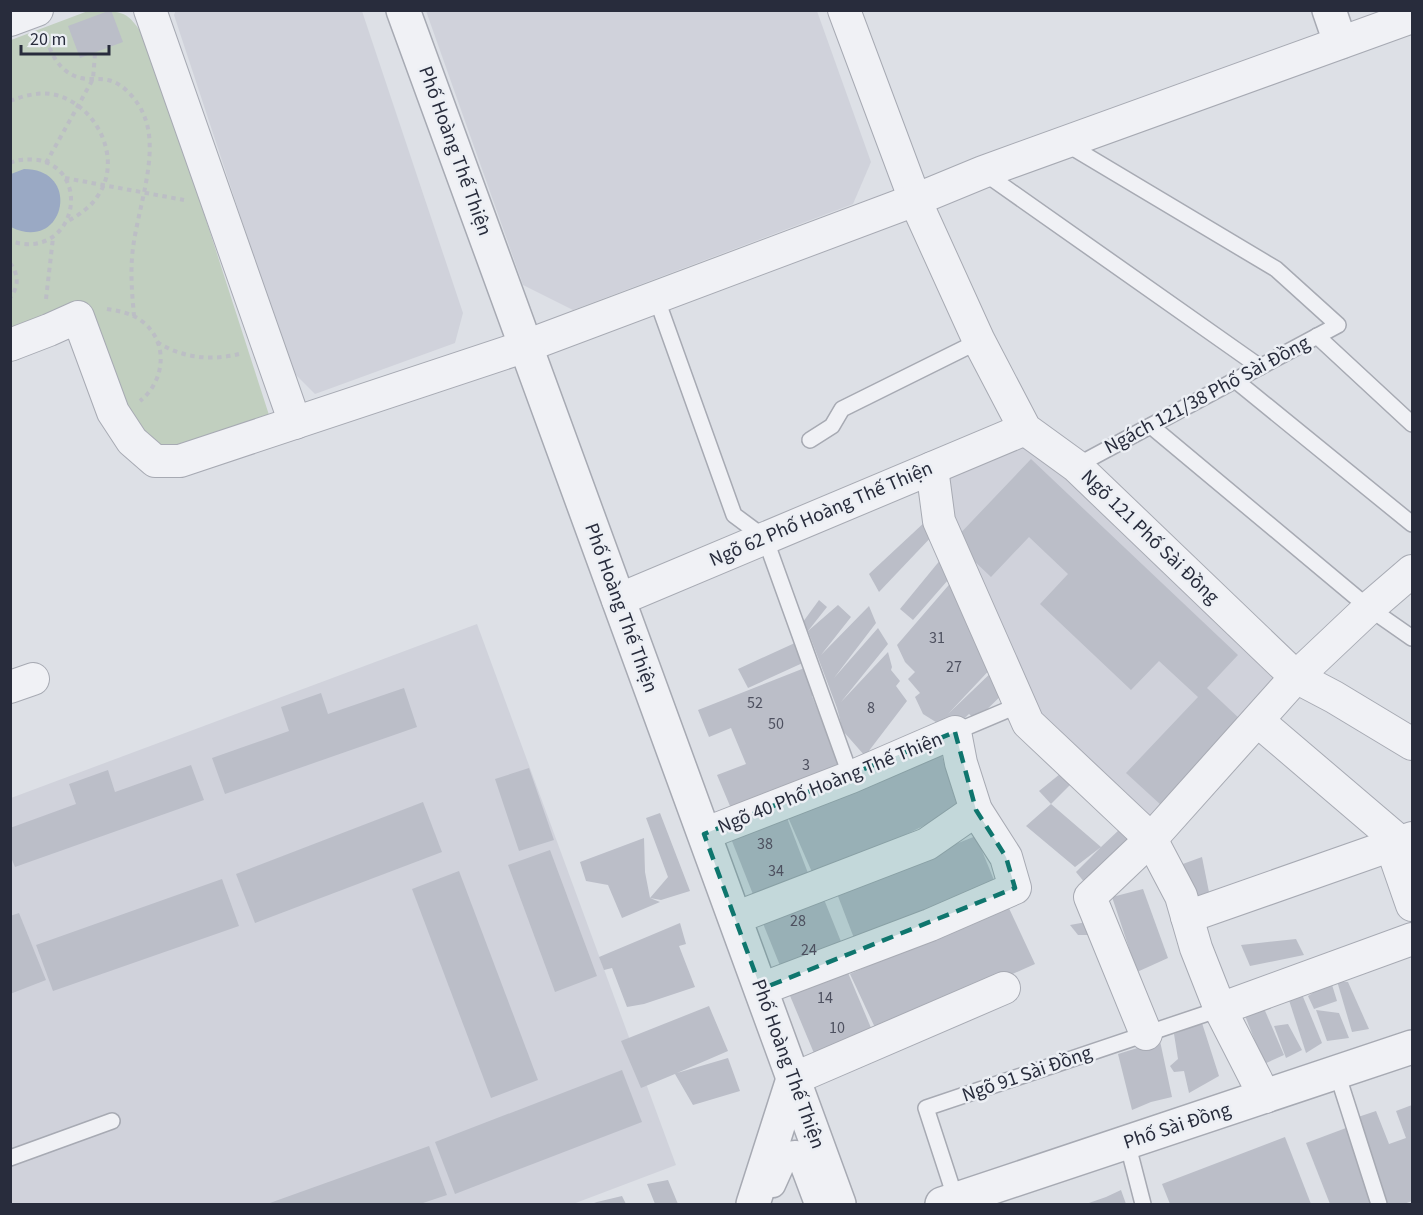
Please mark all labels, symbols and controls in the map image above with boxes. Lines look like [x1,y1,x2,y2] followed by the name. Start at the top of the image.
[21,18,110,56] scale bar
[30,27,66,52] text: 20 m
[411,62,499,240] street label: Phố Hoàng Thế Thiện
[1099,329,1315,461] street label: Ngách 121/38 Phố Sài Đồng
[705,454,937,574] street label: Ngõ 62 Phố Hoàng Thế Thiện
[1075,463,1225,611] street label: Ngõ 121 Phố Sài Đồng
[577,519,665,697] street label: Phố Hoàng Thế Thiện
[929,627,945,649] house number: 31
[946,656,962,678] house number: 27
[747,692,763,714] house number: 52
[867,697,875,719] house number: 8
[768,713,784,735] house number: 50
[713,725,947,841] street label: Ngõ 40 Phố Hoàng Thế Thiện
[802,754,810,776] house number: 3
[757,833,773,855] house number: 38
[768,860,784,882] house number: 34
[790,910,806,932] house number: 28
[801,939,817,961] house number: 24
[744,975,832,1153] street label: Phố Hoàng Thế Thiện
[817,987,833,1009] house number: 14
[829,1017,845,1039] house number: 10
[958,1039,1096,1109] street label: Ngõ 91 Sài Đồng
[1120,1095,1234,1157] street label: Phố Sài Đồng

